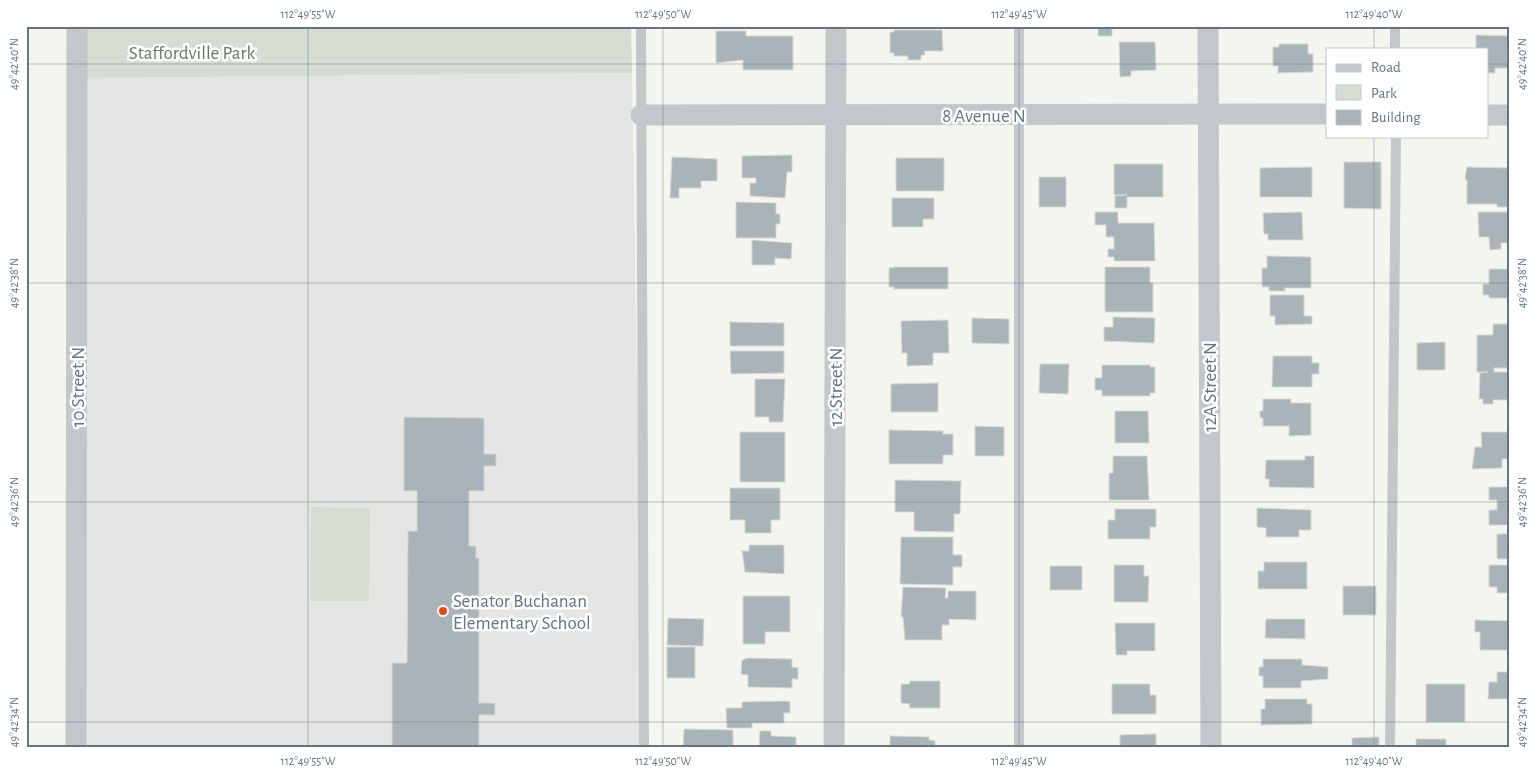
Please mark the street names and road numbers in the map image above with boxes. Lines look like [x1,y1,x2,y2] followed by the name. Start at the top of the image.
[942,107,1026,126] street label: 8 Avenue N
[1201,342,1220,432] street label: 12A Street N
[69,347,88,427] street label: 10 Street N
[827,347,846,427] street label: 12 Street N

